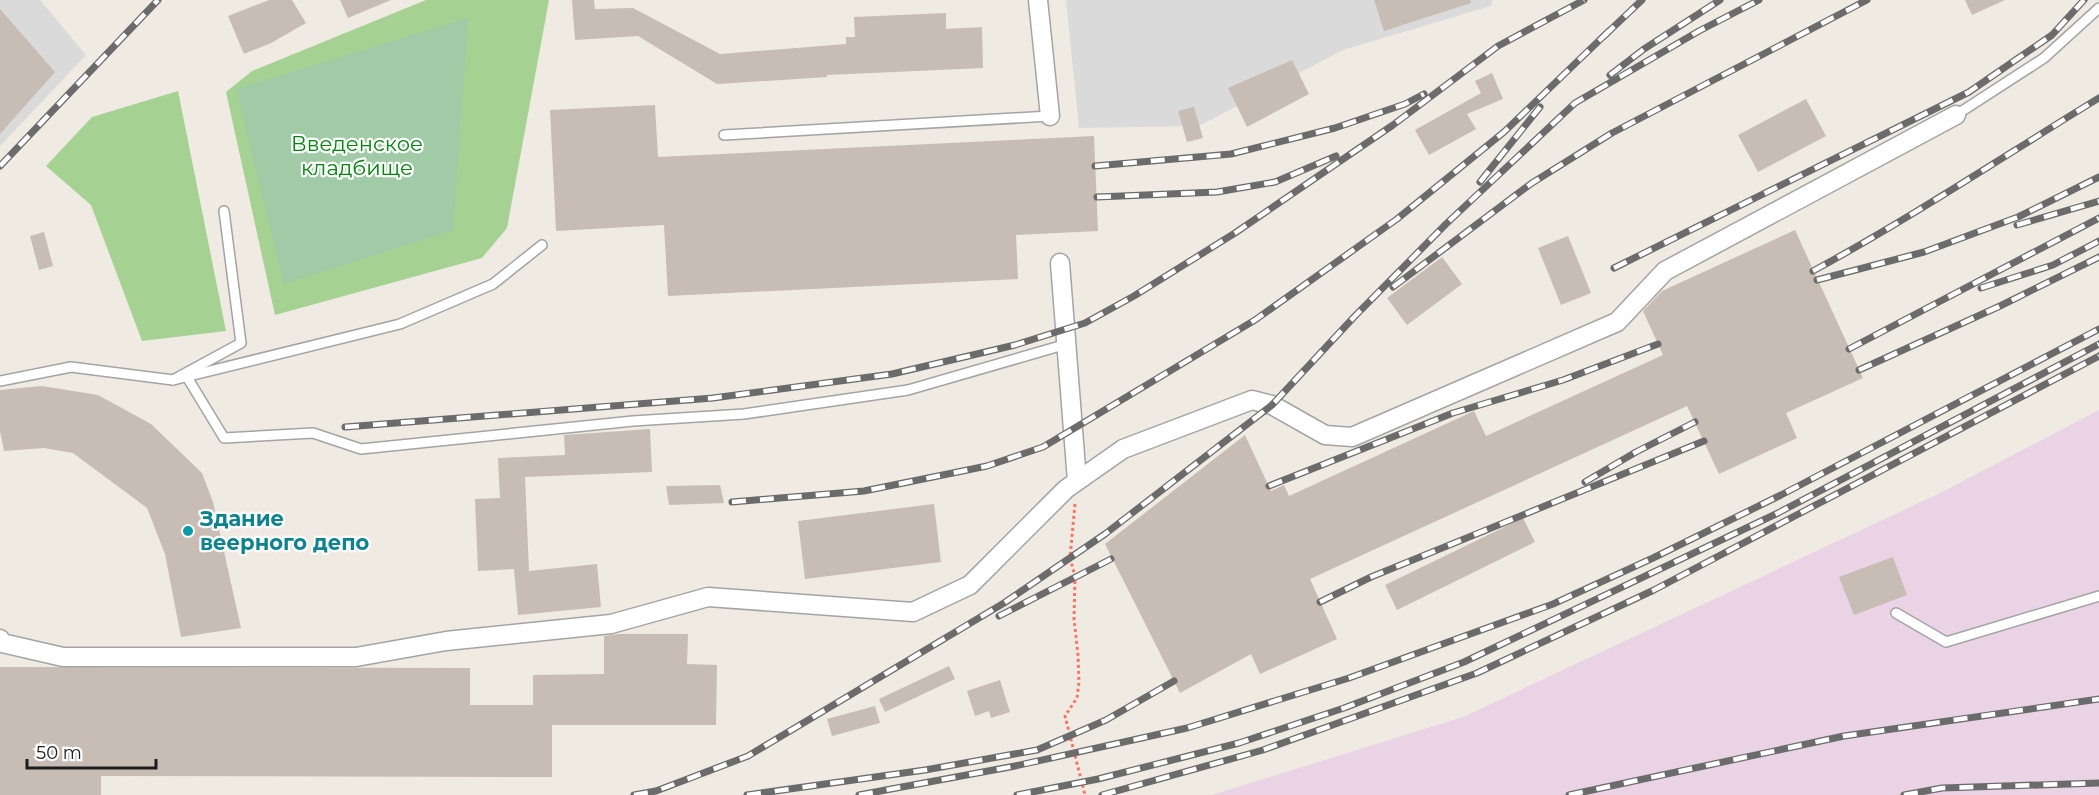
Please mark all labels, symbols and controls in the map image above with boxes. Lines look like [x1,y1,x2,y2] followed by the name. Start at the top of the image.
[291,131,423,180] park label: Введенское кладбище
[199,506,370,555] place label: Здание веерного депо
[181,524,195,538] marker: Здание веерного депо
[27,732,156,770] scale bar
[36,742,82,764] text: 50 m

